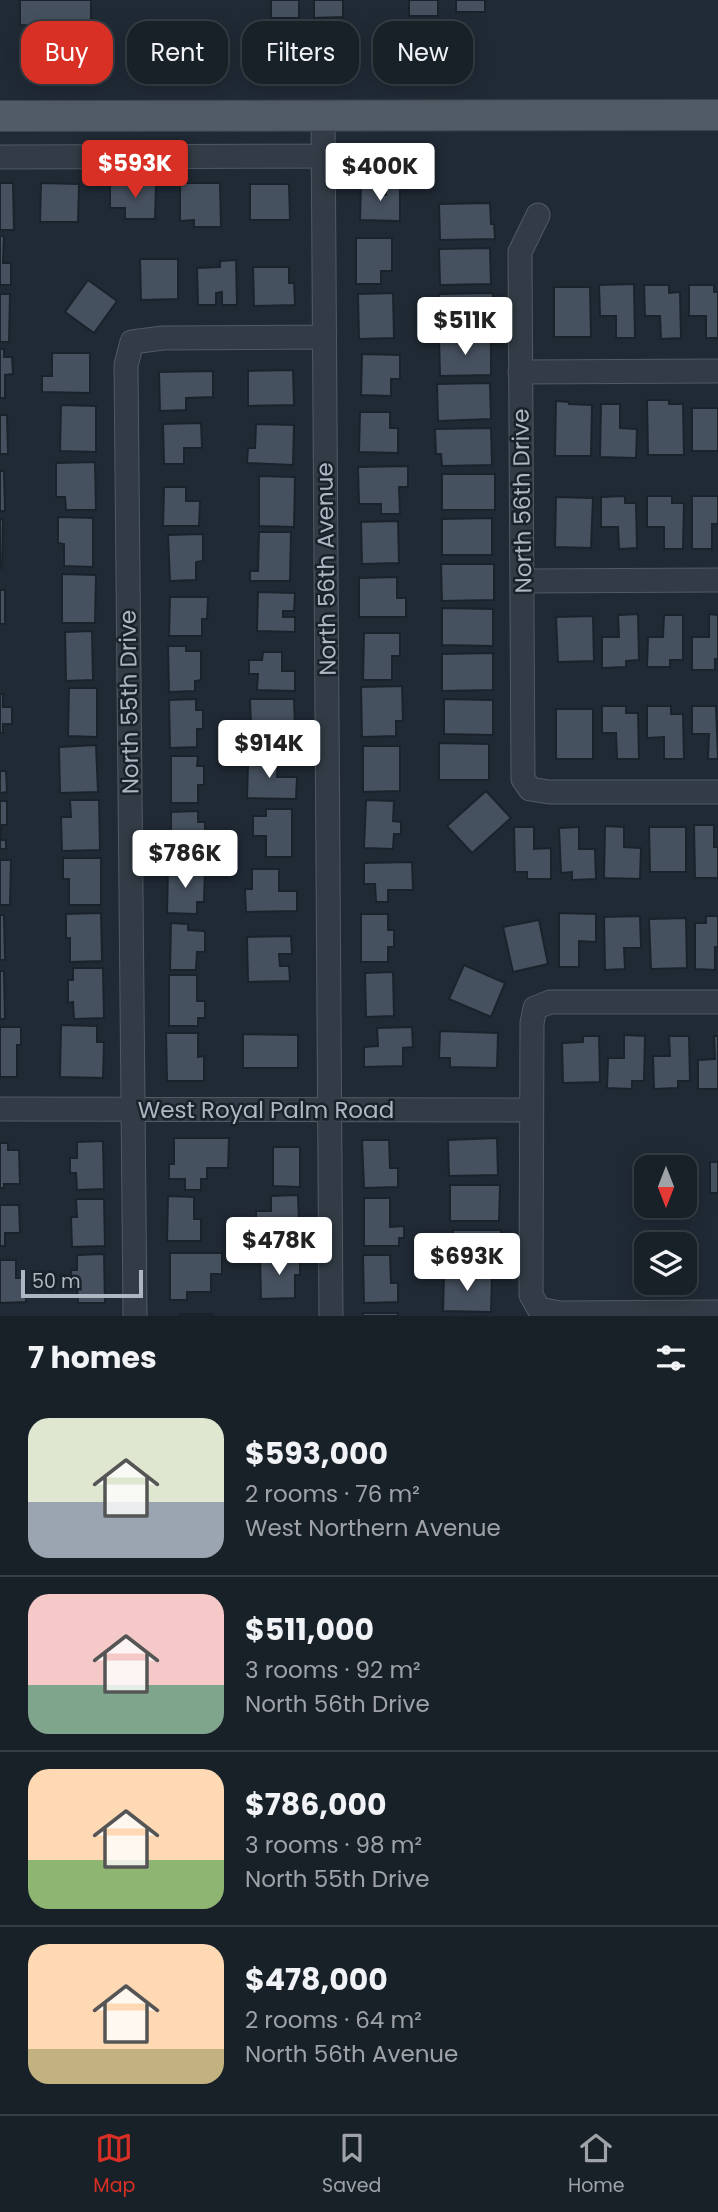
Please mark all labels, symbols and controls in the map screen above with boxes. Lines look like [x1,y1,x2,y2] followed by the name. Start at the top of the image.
[21,21,113,84] chip: Buy
[127,21,228,84] chip: Rent
[242,21,359,84] chip: Filters
[373,21,473,84] chip: New
[86,140,184,200] pin: $593K
[331,144,429,203] pin: $400K
[98,147,172,179] text: $593K
[342,150,418,182] text: $400K
[416,298,514,357] pin: $511K
[433,304,497,336] text: $511K
[504,408,540,594] street label: North 56th Drive
[308,462,344,676] street label: North 56th Avenue
[111,609,147,795] street label: North 55th Drive
[220,720,318,780] pin: $914K
[234,727,304,759] text: $914K
[136,830,234,890] pin: $786K
[148,837,222,869] text: $786K
[138,1094,394,1126] street label: West Royal Palm Road
[634,1155,696,1218] north arrow
[634,1155,697,1295] map controls
[230,1218,328,1277] pin: $478K
[242,1224,316,1256] text: $478K
[634,1232,697,1295] button: layers
[418,1234,516,1293] pin: $693K
[430,1240,504,1272] text: $693K
[21,1267,144,1299] scale bar
[32,1268,81,1295] text: 50 m
[28,1336,157,1379] text: 7 homes
[652,1339,690,1377] icon: filters
[245,1432,388,1475] text: $593,000
[84,1446,168,1530] icon: home
[245,1478,420,1510] text: 2 rooms · 76 m²
[245,1512,501,1544] text: West Northern Avenue
[245,1608,374,1651] text: $511,000
[84,1622,168,1706] icon: home
[245,1654,421,1686] text: 3 rooms · 92 m²
[245,1688,430,1720] text: North 56th Drive
[245,1783,387,1826] text: $786,000
[84,1797,168,1881] icon: home
[245,1829,422,1861] text: 3 rooms · 98 m²
[245,1863,429,1895] text: North 55th Drive
[245,1958,388,2001] text: $478,000
[84,1972,168,2056] icon: home
[245,2004,422,2036] text: 2 rooms · 64 m²
[245,2038,458,2070] text: North 56th Avenue
[93,2129,135,2200] tab: Map
[322,2129,381,2200] tab: Saved
[568,2129,625,2200] tab: Home

